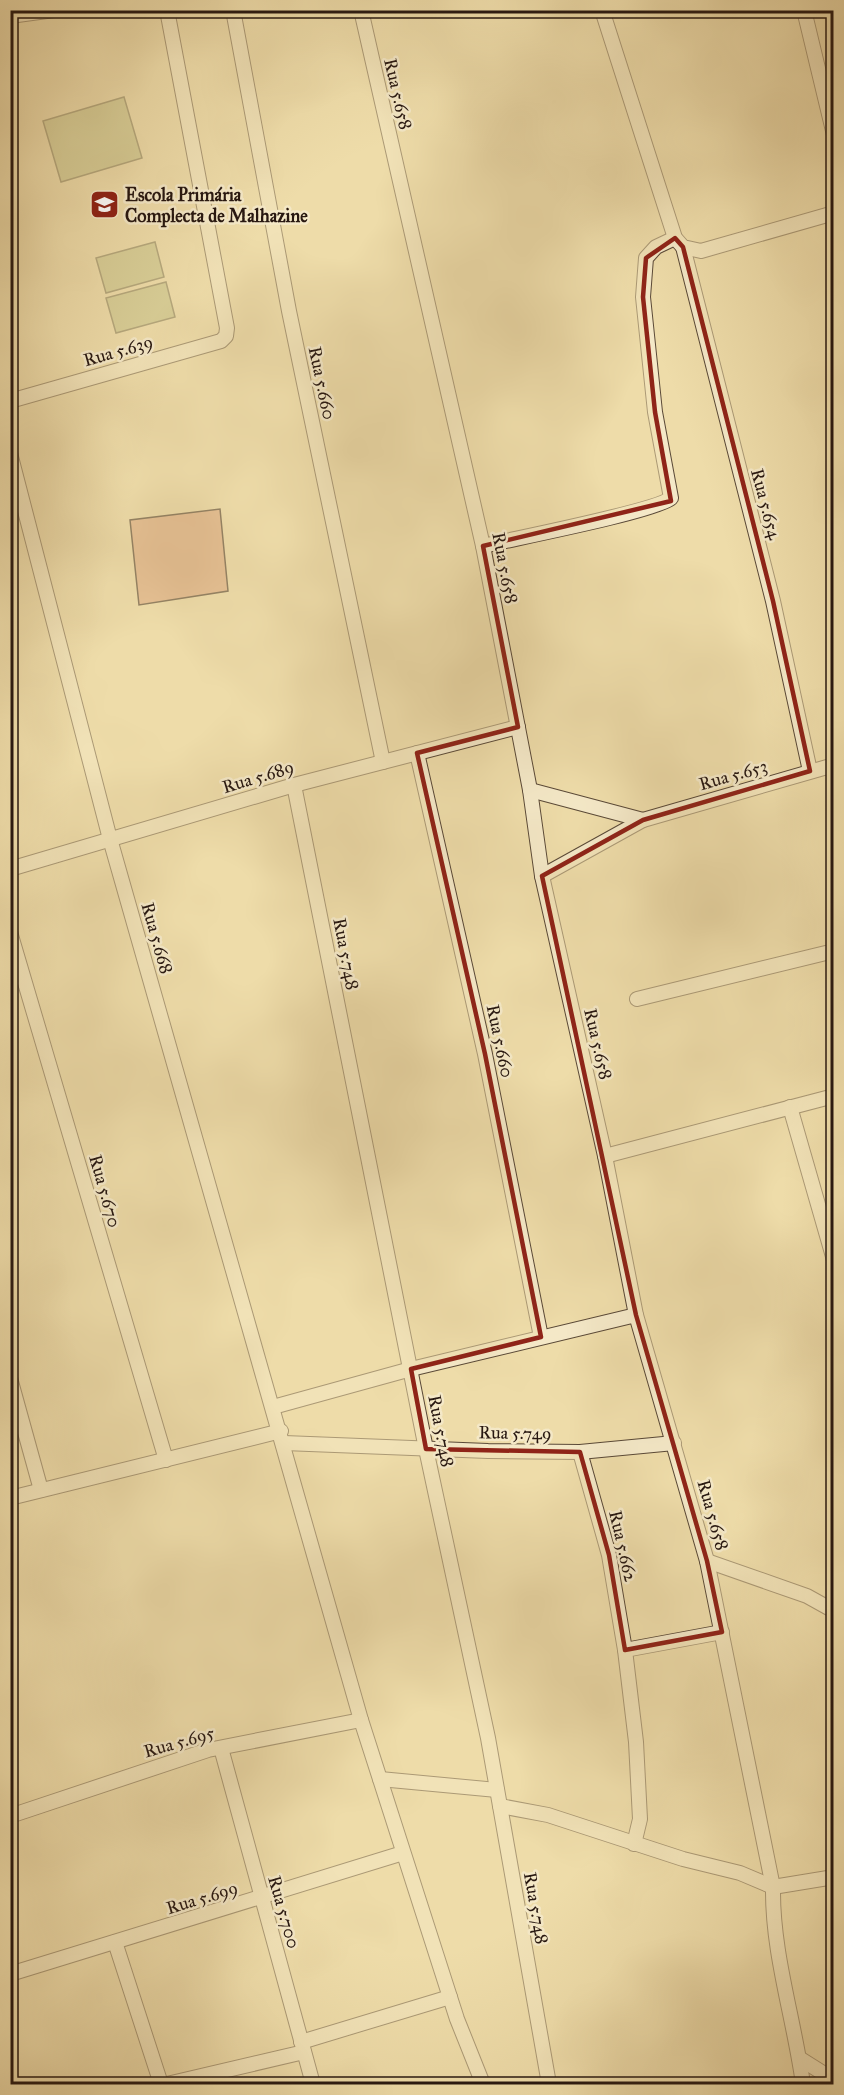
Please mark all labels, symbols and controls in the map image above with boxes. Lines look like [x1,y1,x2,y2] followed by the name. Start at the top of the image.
[379,56,417,132] street label: Rua 5.658
[125,184,308,228] place label: Escola Primária Complecta de Malhazine
[88,189,120,221] school or university icon: Escola Primária Complecta de Malhazine
[81,331,155,371] street label: Rua 5.639
[304,344,340,422] street label: Rua 5.660
[746,466,786,543] street label: Rua 5.654
[487,530,523,606] street label: Rua 5.658
[696,755,770,795] street label: Rua 5.653
[220,756,296,798] street label: Rua 5.689
[136,900,178,976] street label: Rua 5.668
[328,916,364,992] street label: Rua 5.748
[482,1002,518,1080] street label: Rua 5.660
[579,1006,617,1082] street label: Rua 5.658
[84,1152,126,1230] street label: Rua 5.670
[423,1393,459,1469] street label: Rua 5.748
[478,1421,552,1445] street label: Rua 5.749
[692,1477,734,1553] street label: Rua 5.658
[604,1508,642,1584] street label: Rua 5.662
[141,1721,217,1763] street label: Rua 5.695
[519,1870,553,1946] street label: Rua 5.748
[263,1873,305,1951] street label: Rua 5.700
[163,1877,241,1919] street label: Rua 5.699

